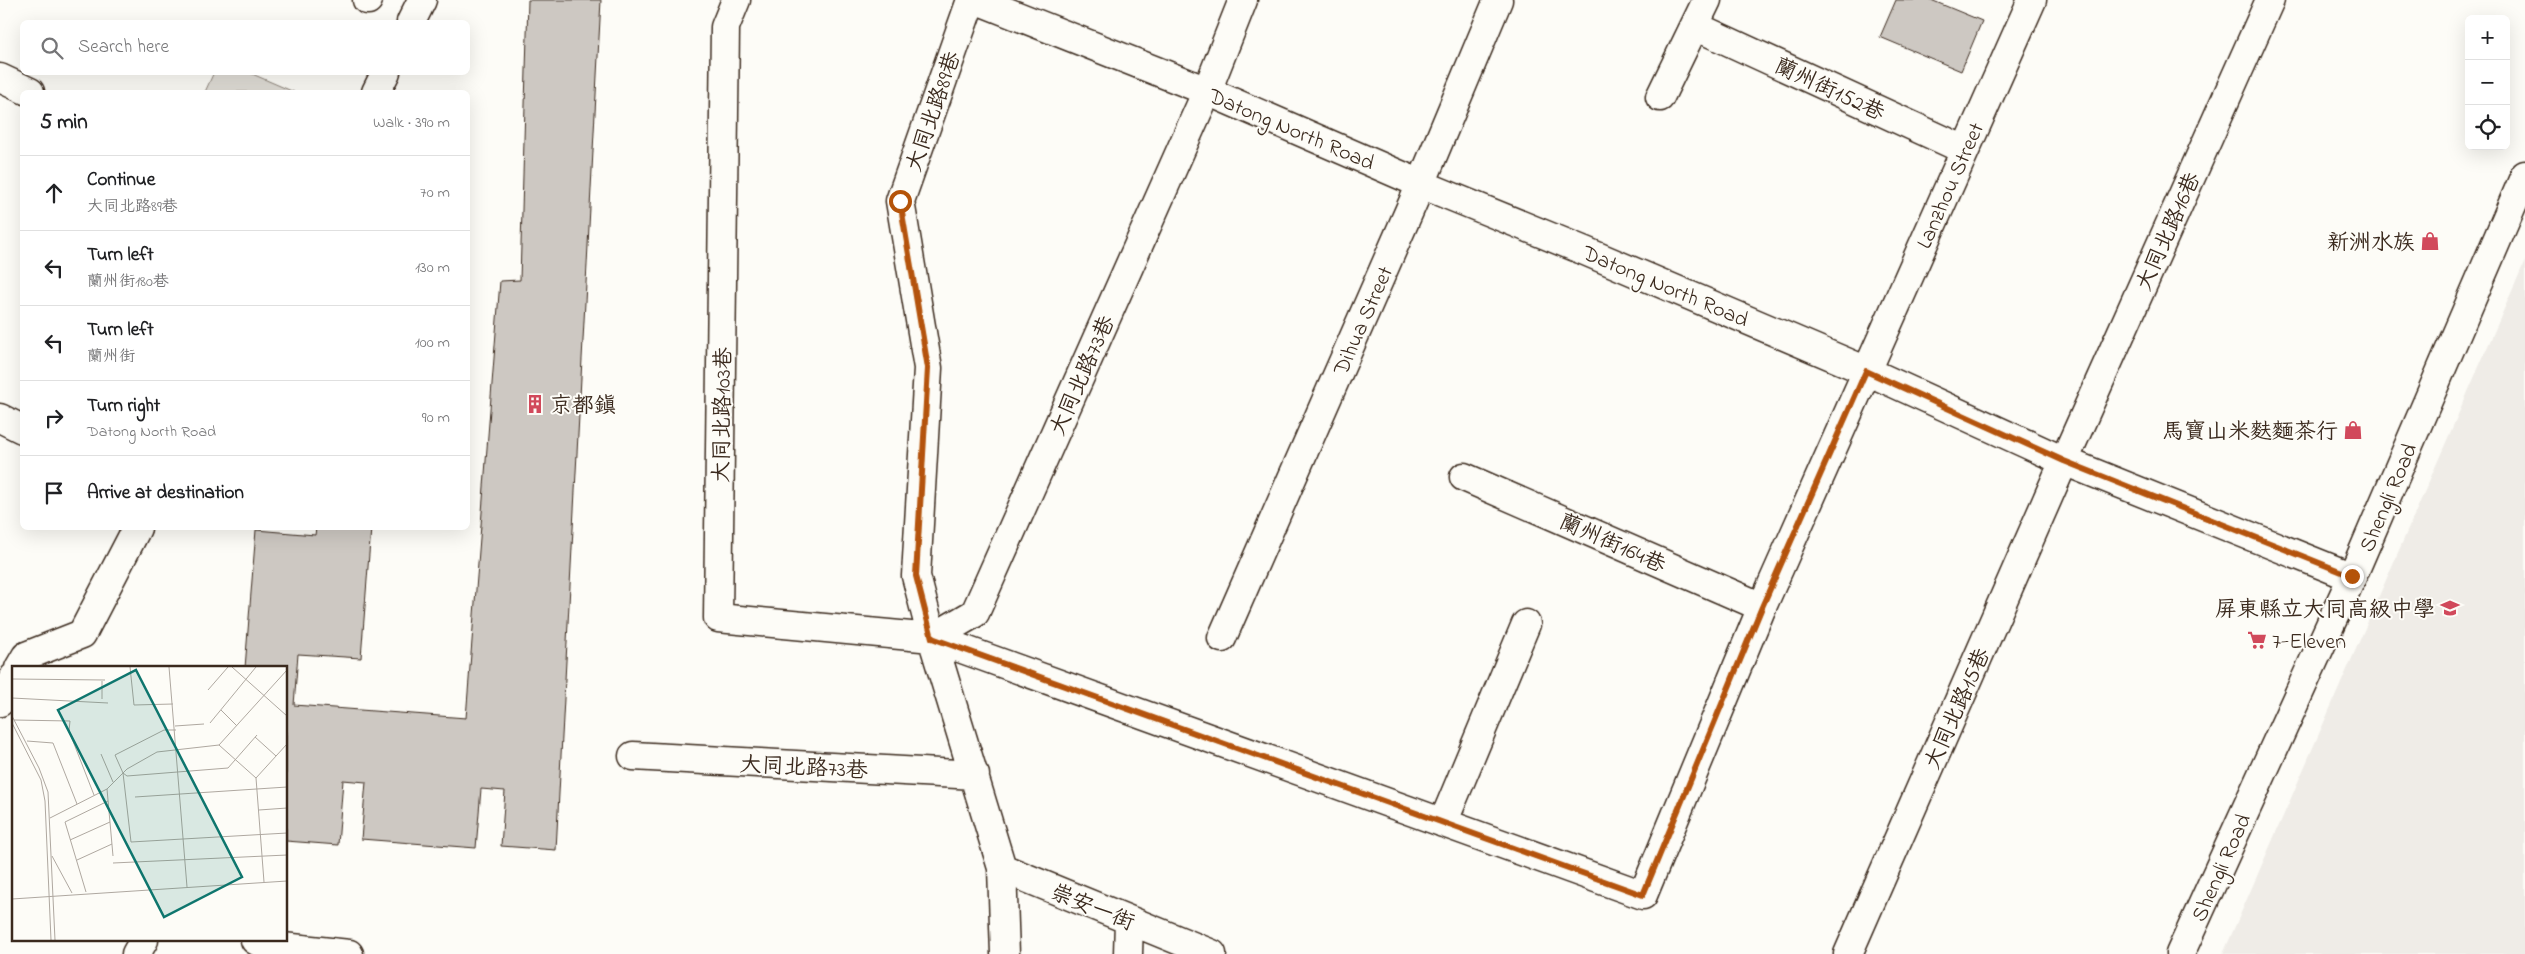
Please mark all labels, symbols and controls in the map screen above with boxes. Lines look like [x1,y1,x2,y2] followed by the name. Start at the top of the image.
[2465,15,2510,150] map controls
[2465,15,2510,60] button: +
[20,20,470,75] search box
[38,34,66,62] icon: search
[78,34,169,61] text: Search here
[899,48,970,176] street label: 大同北路89巷
[1768,51,1889,130] street label: 蘭州街152巷
[2465,60,2510,105] button: −
[1202,81,1379,181] street label: Datong North Road
[2465,105,2510,150] button: locate
[40,108,88,138] text: 5 min
[373,111,450,135] text: Walk · 390 m
[1910,117,1994,255] street label: Lanzhou Street
[87,167,155,194] text: Continue
[2129,168,2210,297] street label: 大同北路16巷
[40,179,68,207] icon: ahead
[420,181,450,205] text: 70 m
[889,190,912,213] route start
[87,195,178,219] text: 大同北路89巷
[2327,228,2415,260] place label: 新洲水族
[2419,230,2441,252] shop icon: 新洲水族
[1576,238,1753,338] street label: Datong North Road
[87,242,154,269] text: Turn left
[40,254,68,282] icon: left
[415,256,450,280] text: 130 m
[1326,261,1403,382] street label: Dihua Street
[87,270,169,294] text: 蘭州街180巷
[1043,311,1124,441] street label: 大同北路73巷
[87,317,154,344] text: Turn left
[40,329,68,357] icon: left
[415,331,450,355] text: 100 m
[87,345,135,369] text: 蘭州街
[707,347,741,483] street label: 大同北路103巷
[550,391,616,423] place label: 京都鎮
[87,393,160,420] text: Turn right
[524,393,546,415] building icon: 京都鎮
[40,404,68,432] icon: right
[422,406,450,430] text: 90 m
[2162,417,2338,449] place label: 馬寶山米麩麵茶行
[2342,419,2364,441] shop icon: 馬寶山米麩麵茶行
[87,420,216,444] text: Datong North Road
[2353,439,2428,558] street label: Shengli Road
[40,479,68,507] icon: arrive
[87,480,244,507] text: Arrive at destination
[1553,507,1670,582] street label: 蘭州街164巷
[2341,565,2364,588] route end
[2215,595,2435,627] place label: 屏東縣立大同高級中學
[2439,597,2461,619] school or university icon: 屏東縣立大同高級中學
[2272,627,2346,659] place label: 7-Eleven
[2246,629,2268,651] supermarket icon: 7-Eleven
[1918,644,2000,775] street label: 大同北路15巷
[12,666,288,942] inset map
[739,750,869,788] street label: 大同北路73巷
[2185,809,2262,928] street label: Shengli Road
[1045,877,1139,940] street label: 崇安一街

